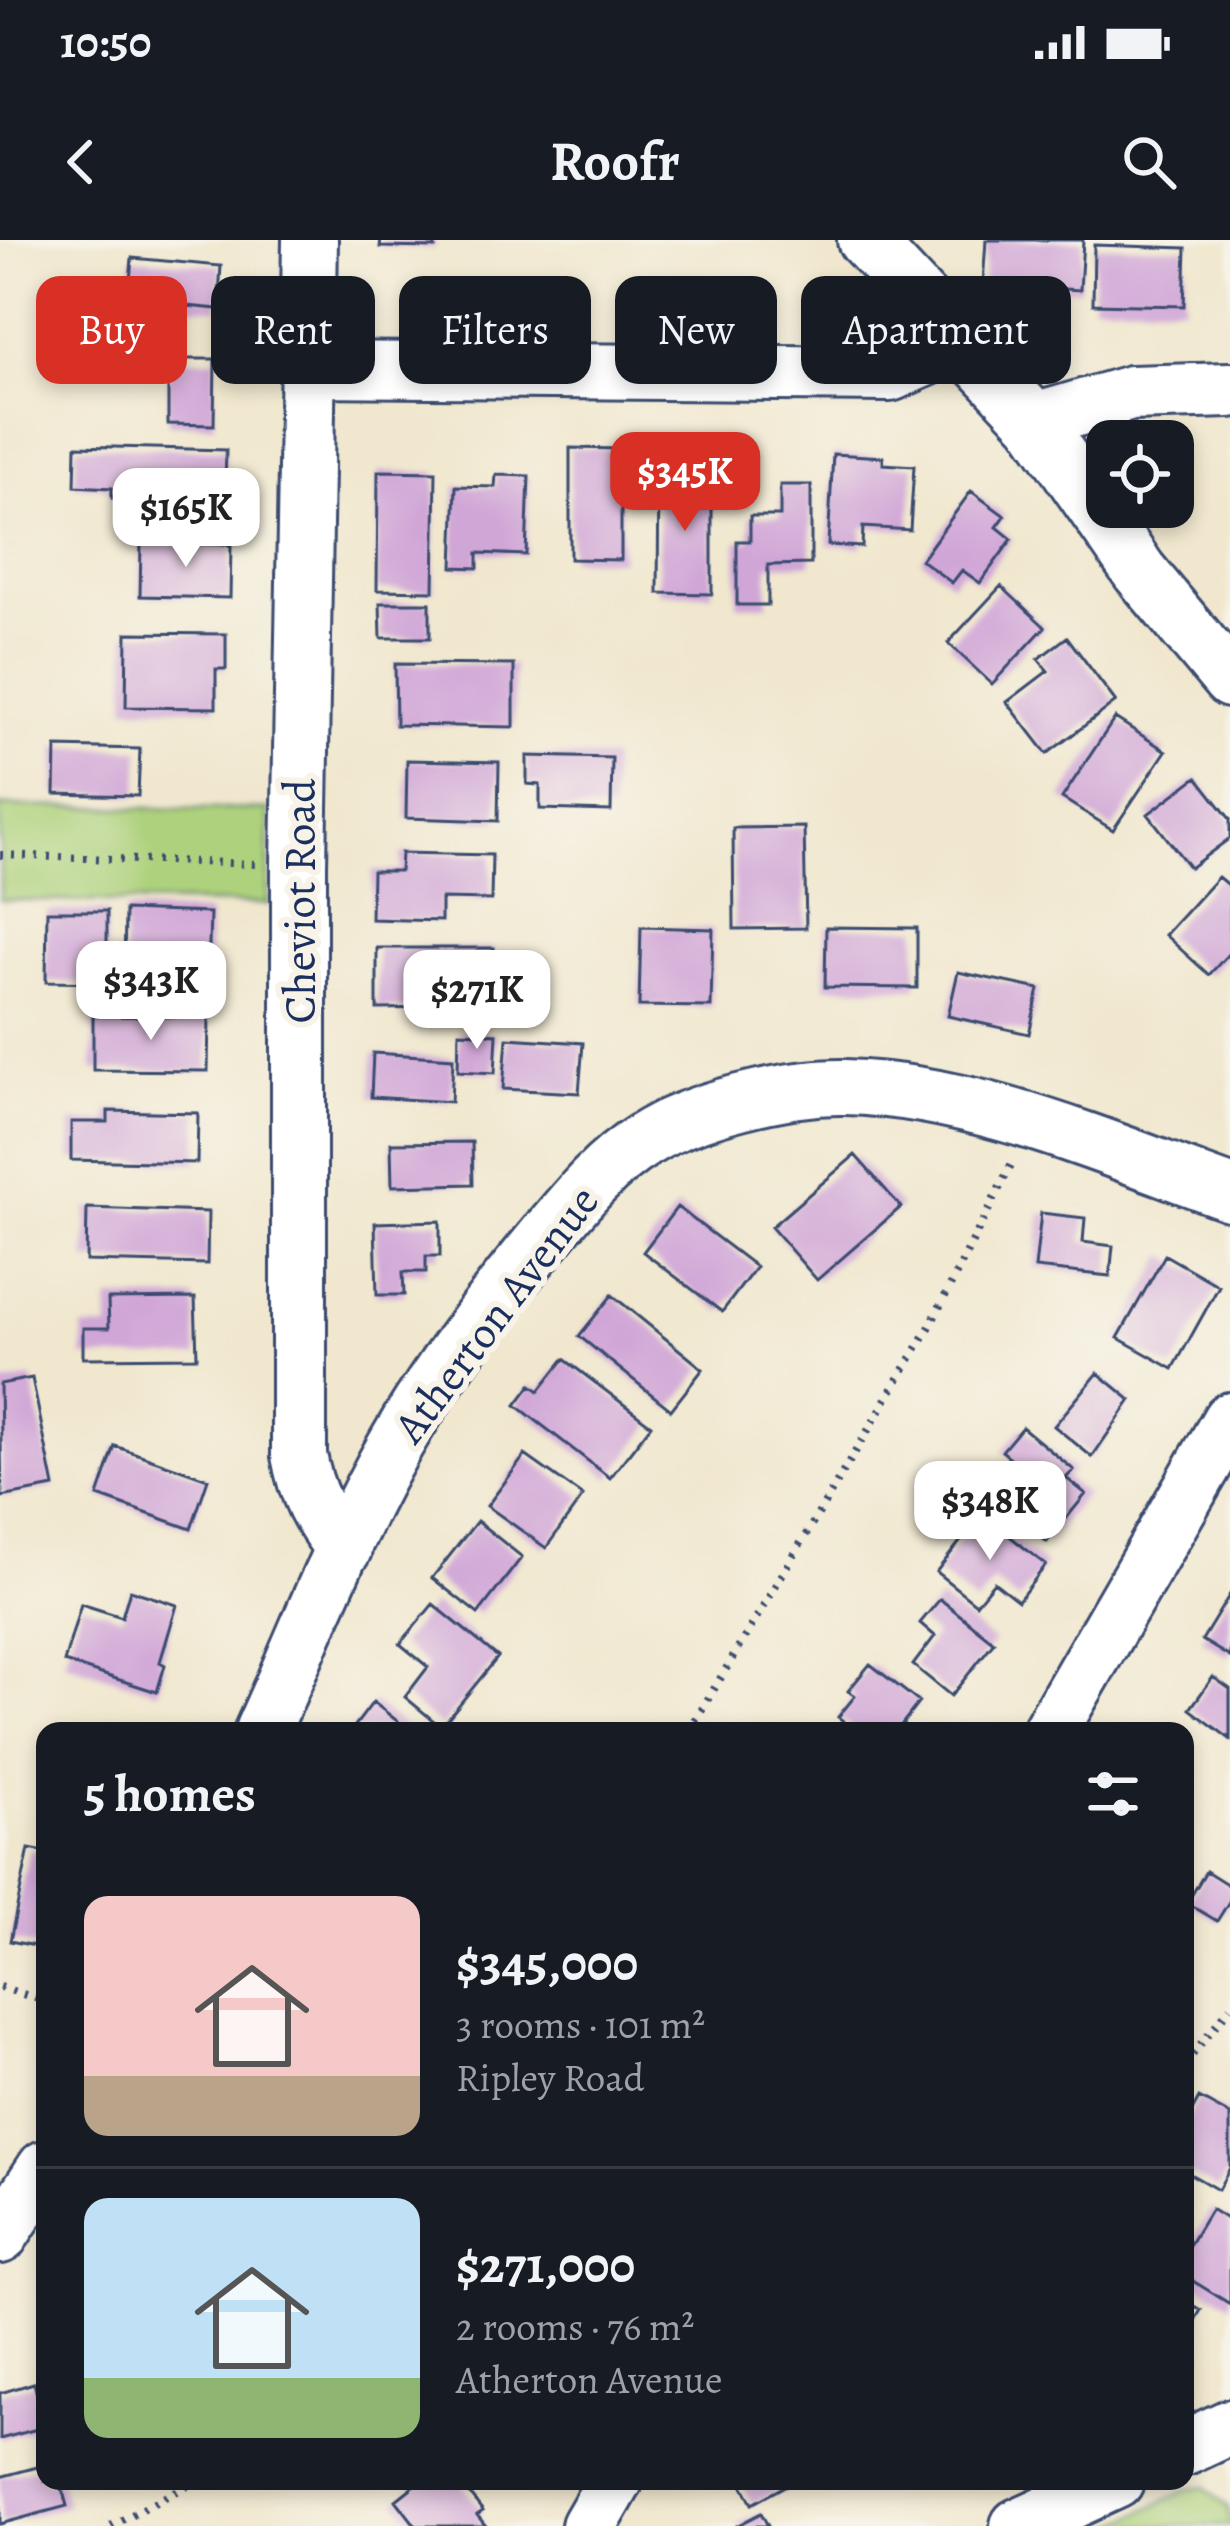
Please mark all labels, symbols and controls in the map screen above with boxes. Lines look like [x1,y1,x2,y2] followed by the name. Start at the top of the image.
[60,11,151,73] text: 10:50
[550,125,680,199] text: Roofr
[48,129,114,195] icon: back
[1116,129,1182,195] icon: search
[36,276,187,384] chip: Buy
[211,276,375,384] chip: Rent
[399,276,591,384] chip: Filters
[615,276,777,384] chip: New
[801,276,1071,384] chip: Apartment
[1086,420,1194,528] map controls
[1086,420,1194,528] button: locate
[601,432,769,534] pin: $345K
[637,444,733,497] text: $345K
[102,468,270,570] pin: $165K
[140,480,232,533] text: $165K
[269,778,331,1023] street label: Cheviot Road
[67,941,235,1043] pin: $343K
[393,950,561,1052] pin: $271K
[103,953,199,1006] text: $343K
[430,962,524,1015] text: $271K
[378,1173,613,1456] street label: Atherton Avenue
[906,1461,1074,1563] pin: $348K
[941,1473,1039,1526] text: $348K
[84,1759,256,1829] text: 5 homes
[1080,1761,1146,1827] icon: filters
[456,1928,638,1998] text: $345,000
[180,1944,324,2088] icon: home
[456,1998,705,2051] text: 3 rooms · 101 m²
[456,2051,644,2104] text: Ripley Road
[456,2230,635,2300] text: $271,000
[180,2246,324,2390] icon: home
[456,2300,694,2353] text: 2 rooms · 76 m²
[456,2353,722,2406] text: Atherton Avenue

